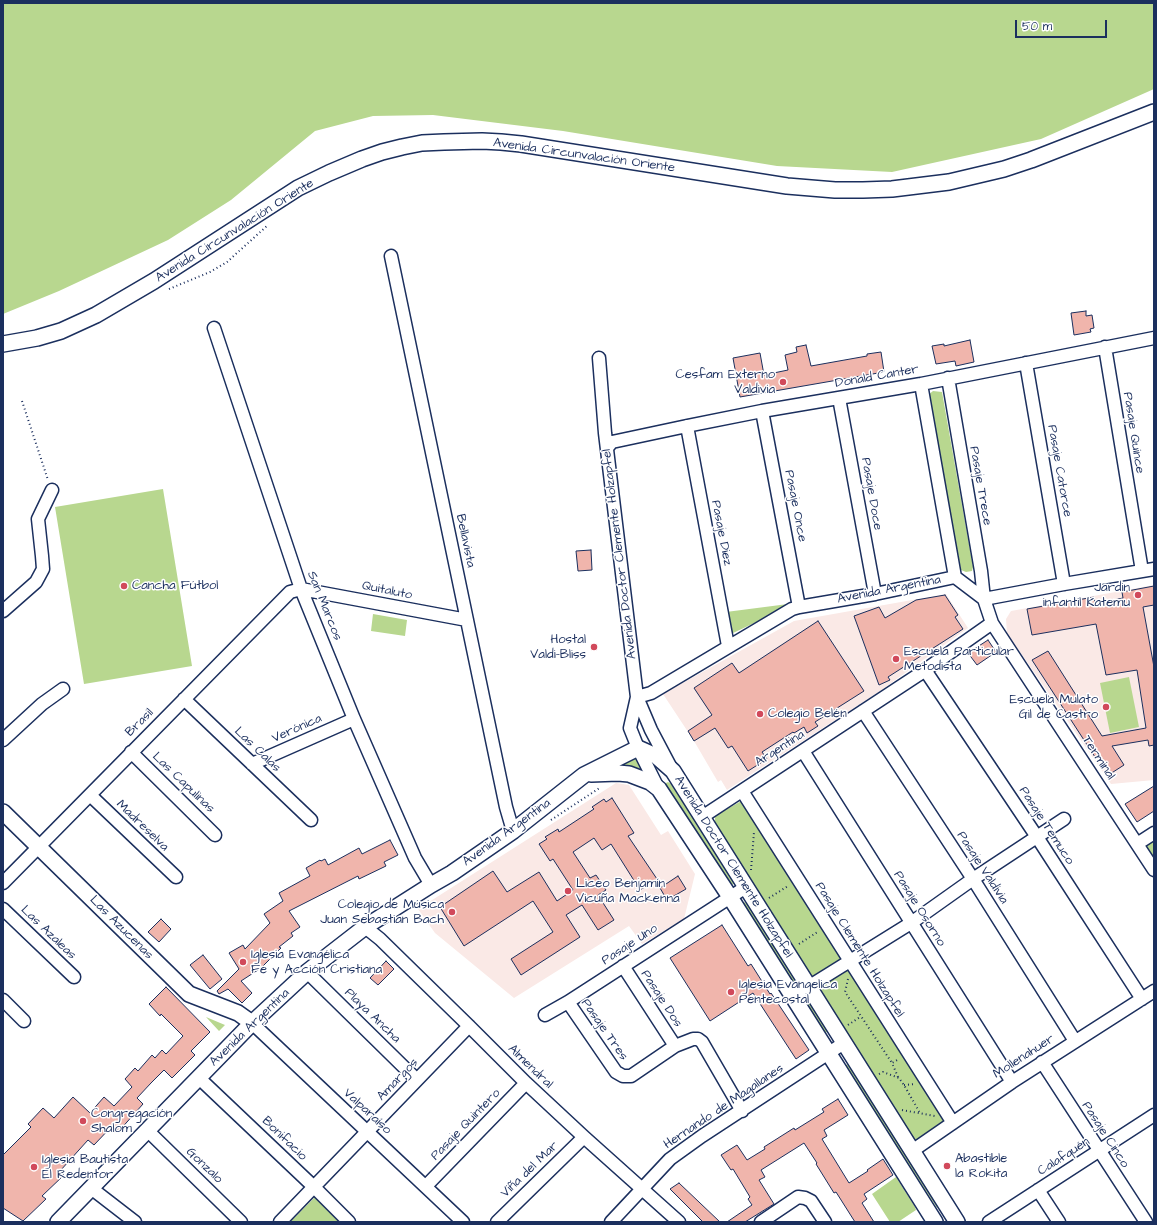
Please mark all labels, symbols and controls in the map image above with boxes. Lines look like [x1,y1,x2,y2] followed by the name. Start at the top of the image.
[1017,12,1109,38] scale bar
[1022,18,1052,35] text: 50 m
[492,135,676,177] street label: Avenida Circunvalación Oriente
[153,176,317,286] street label: Avenida Circunvalación Oriente
[834,362,920,392] street label: Donald Canter
[675,367,775,398] place label: Cesfam Externo Valdivia
[778,377,788,387] marker: Cesfam Externo Valdivia
[1119,391,1147,475] street label: Pasaje Quince
[1043,424,1075,518] street label: Pasaje Catorce
[965,445,995,527] street label: Pasaje Trece
[599,448,641,660] street label: Avenida Doctor Clemente Holzapfel
[857,456,885,532] street label: Pasaje Doce
[780,469,810,543] street label: Pasaje Once
[707,499,735,567] street label: Pasaje Diez
[452,513,478,569] street label: Bellavista
[303,569,345,643] street label: San Marcos
[836,572,942,608] street label: Avenida Argentina
[132,578,218,594] place label: Cancha Fútbol
[361,578,413,604] street label: Quitaluto
[1043,580,1130,611] place label: Jardin infantil Katemu
[119,581,129,591] marker: Cancha Fútbol
[1133,590,1143,600] marker: Jardin infantil Katemu
[530,632,586,663] place label: Hostal Valdi-Bliss
[589,642,599,652] marker: Hostal Valdi-Bliss
[904,644,1014,675] place label: Escuela Particular Metodista
[891,654,901,664] marker: Escuela Particular Metodista
[1009,692,1098,723] place label: Escuela Mulato Gil de Castro
[1101,702,1111,712] marker: Escuela Mulato Gil de Castro
[123,706,157,740] street label: Brasil
[768,706,847,722] place label: Colegio Belén
[755,709,765,719] marker: Colegio Belén
[270,711,324,747] street label: Verónica
[231,724,283,776] street label: Las Calas
[752,727,808,771] street label: Argentina
[1078,733,1118,783] street label: Terminal
[149,749,217,817] street label: Las Capulinas
[670,773,796,961] street label: Avenida Doctor Clemente Holzapfel
[1015,784,1077,868] street label: Pasaje Temuco
[460,796,554,870] street label: Avenida Argentina
[112,797,172,855] street label: Madreselva
[953,829,1011,907] street label: Pasaje Valdivia
[890,868,948,950] street label: Pasaje Osorno
[576,876,679,907] place label: Liceo Benjamín Vicuña Mackenna
[811,880,907,1020] street label: Pasaje Clemente Holzapfel
[563,886,573,896] marker: Liceo Benjamín Vicuña Mackenna
[86,893,156,963] street label: Las Azucenas
[320,897,444,928] place label: Colegio de Música Juan Sebastian Bach
[17,903,79,963] street label: Las Azaleas
[447,907,457,917] marker: Colegio de Música Juan Sebastian Bach
[599,921,661,969] street label: Pasaje Uno
[251,947,382,978] place label: Iglesia Evangélica Fe y Acción Cristiana
[238,957,248,967] marker: Iglesia Evangélica Fe y Acción Cristiana
[637,968,685,1030] street label: Pasaje Dos
[739,977,837,1008] place label: Iglesia Evangelica Pentecostal
[341,985,403,1047] street label: Playa Ancha
[207,986,293,1070] street label: Avenida Argentina
[726,987,736,997] marker: Iglesia Evangelica Pentecostal
[577,996,631,1064] street label: Pasaje Tres
[991,1032,1057,1082] street label: Mollenahuer
[504,1042,556,1092] street label: Almendral
[374,1056,422,1104] street label: Amargos
[661,1061,787,1153] street label: Hernando de Magallanes
[340,1086,394,1138] street label: Valparaíso
[428,1086,504,1164] street label: Pasaje Quintero
[1078,1099,1132,1171] street label: Pasaje Cinco
[91,1106,172,1137] place label: Congregación Shalom
[258,1114,310,1164] street label: Bonifacio
[78,1116,88,1126] marker: Congregación Shalom
[1035,1134,1093,1180] street label: Calafquén
[498,1139,562,1201] street label: Viña del Mar
[182,1145,226,1187] street label: Gonzalo
[955,1151,1007,1182] place label: Abastible la Rokita
[42,1152,128,1183] place label: Iglesia Bautista El Redentor
[942,1161,952,1171] marker: Abastible la Rokita
[29,1162,39,1172] marker: Iglesia Bautista El Redentor

